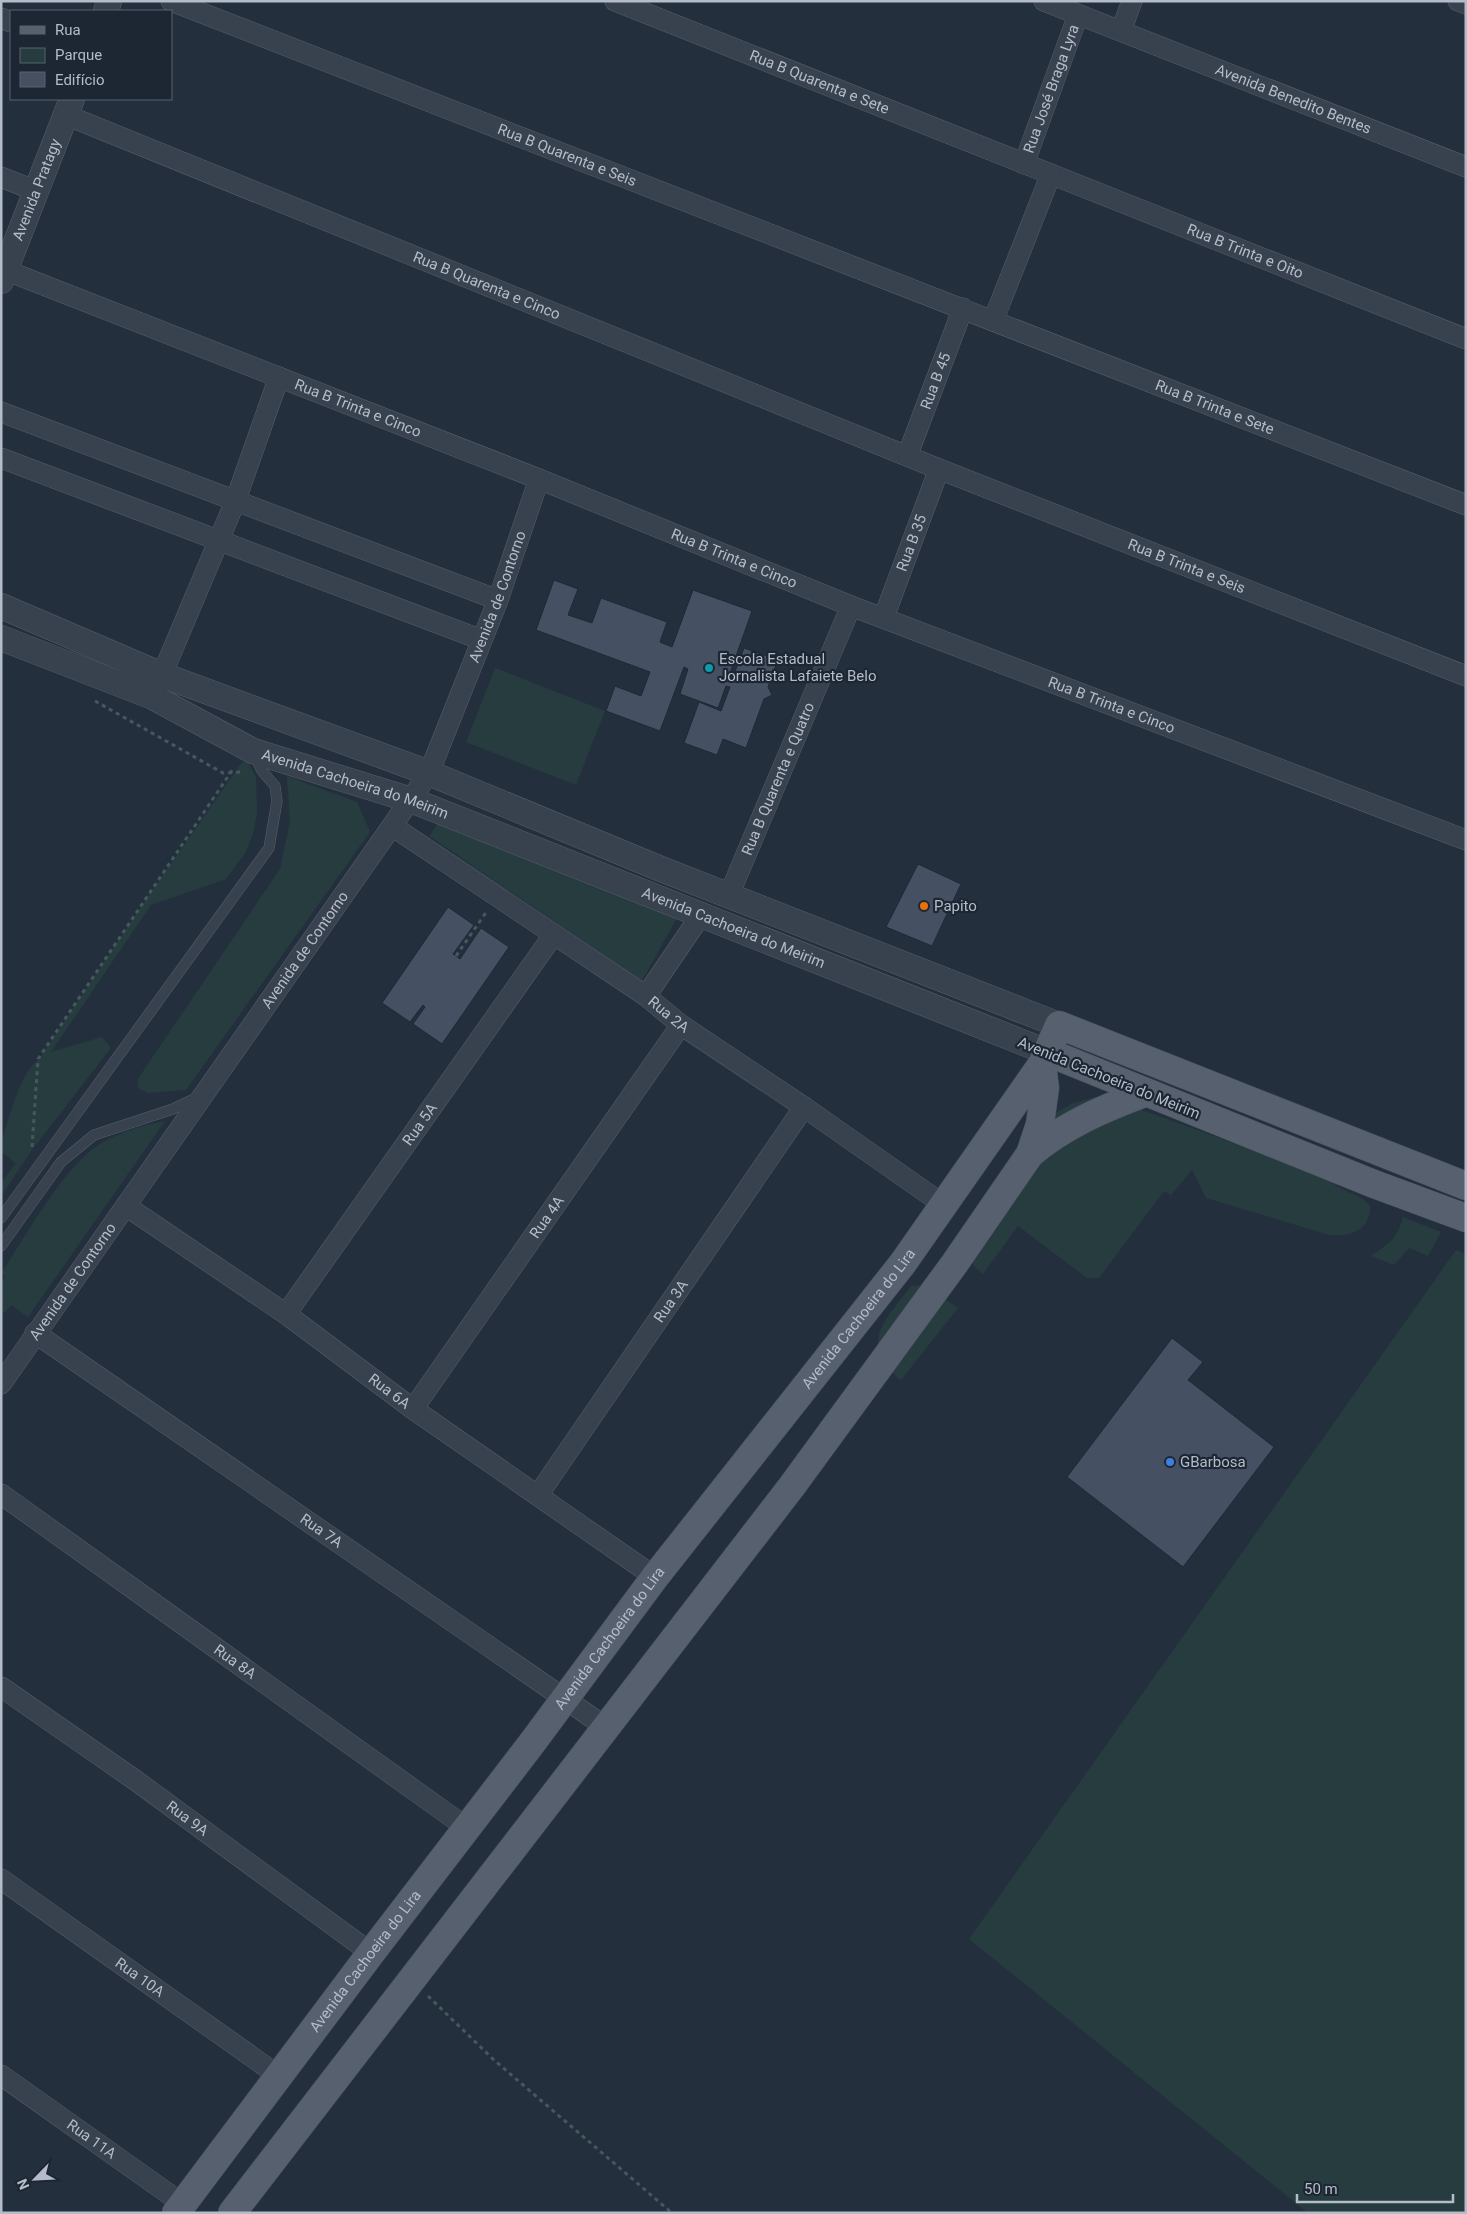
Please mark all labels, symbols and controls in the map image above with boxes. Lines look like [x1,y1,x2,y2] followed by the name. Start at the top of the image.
[10,10,172,100] legend
[55,21,81,39] text: Rua
[1020,22,1083,156] street label: Rua José Braga Lyra
[55,46,102,64] text: Parque
[747,46,892,118] street label: Rua B Quarenta e Sete
[1213,60,1374,138] street label: Avenida Benedito Bentes
[55,71,104,89] text: Edifício
[495,120,639,190] street label: Rua B Quarenta e Seis
[9,136,65,243] street label: Avenida Pratagy
[1184,220,1306,282] street label: Rua B Trinta e Oito
[411,248,563,323] street label: Rua B Quarenta e Cinco
[917,350,954,412] street label: Rua B 45
[292,375,424,441] street label: Rua B Trinta e Cinco
[1153,376,1277,438] street label: Rua B Trinta e Sete
[893,512,930,574] street label: Rua B 35
[668,525,800,592] street label: Rua B Trinta e Cinco
[465,529,530,665] street label: Avenida de Contorno
[1125,535,1248,597] street label: Rua B Trinta e Seis
[719,650,876,685] place label: Escola Estadual Jornalista Lafaiete Belo
[703,662,715,674] marker: Escola Estadual Jornalista Lafaiete Belo
[1045,673,1177,737] street label: Rua B Trinta e Cinco
[738,700,818,858] street label: Rua B Quarenta e Quatro
[260,745,451,823] street label: Avenida Cachoeira do Meirim
[639,883,828,972] street label: Avenida Cachoeira do Meirim
[258,888,352,1012] street label: Avenida de Contorno
[934,897,977,915] place label: Papito
[918,900,930,912] marker: Papito
[645,993,693,1037] street label: Rua 2A
[1015,1033,1203,1123] street label: Avenida Cachoeira do Meirim
[399,1100,441,1149] street label: Rua 5A
[526,1192,568,1242] street label: Rua 4A
[25,1220,120,1344] street label: Avenida de Contorno
[798,1245,919,1393] street label: Avenida Cachoeira do Lira
[650,1276,692,1326] street label: Rua 3A
[365,1370,414,1413] street label: Rua 6A
[1180,1453,1246,1471] place label: GBarbosa
[1164,1456,1176,1468] marker: GBarbosa
[297,1510,346,1552] street label: Rua 7A
[551,1563,669,1713] street label: Avenida Cachoeira do Lira
[210,1641,260,1683] street label: Rua 8A
[163,1797,212,1840] street label: Rua 9A
[306,1887,425,2036] street label: Avenida Cachoeira do Lira
[112,1954,168,2001] street label: Rua 10A
[63,2116,120,2163] street label: Rua 11A
[10,2154,60,2204] north arrow
[1297,2172,1453,2204] scale bar
[14,2177,32,2192] text: N
[1304,2180,1338,2198] text: 50 m

